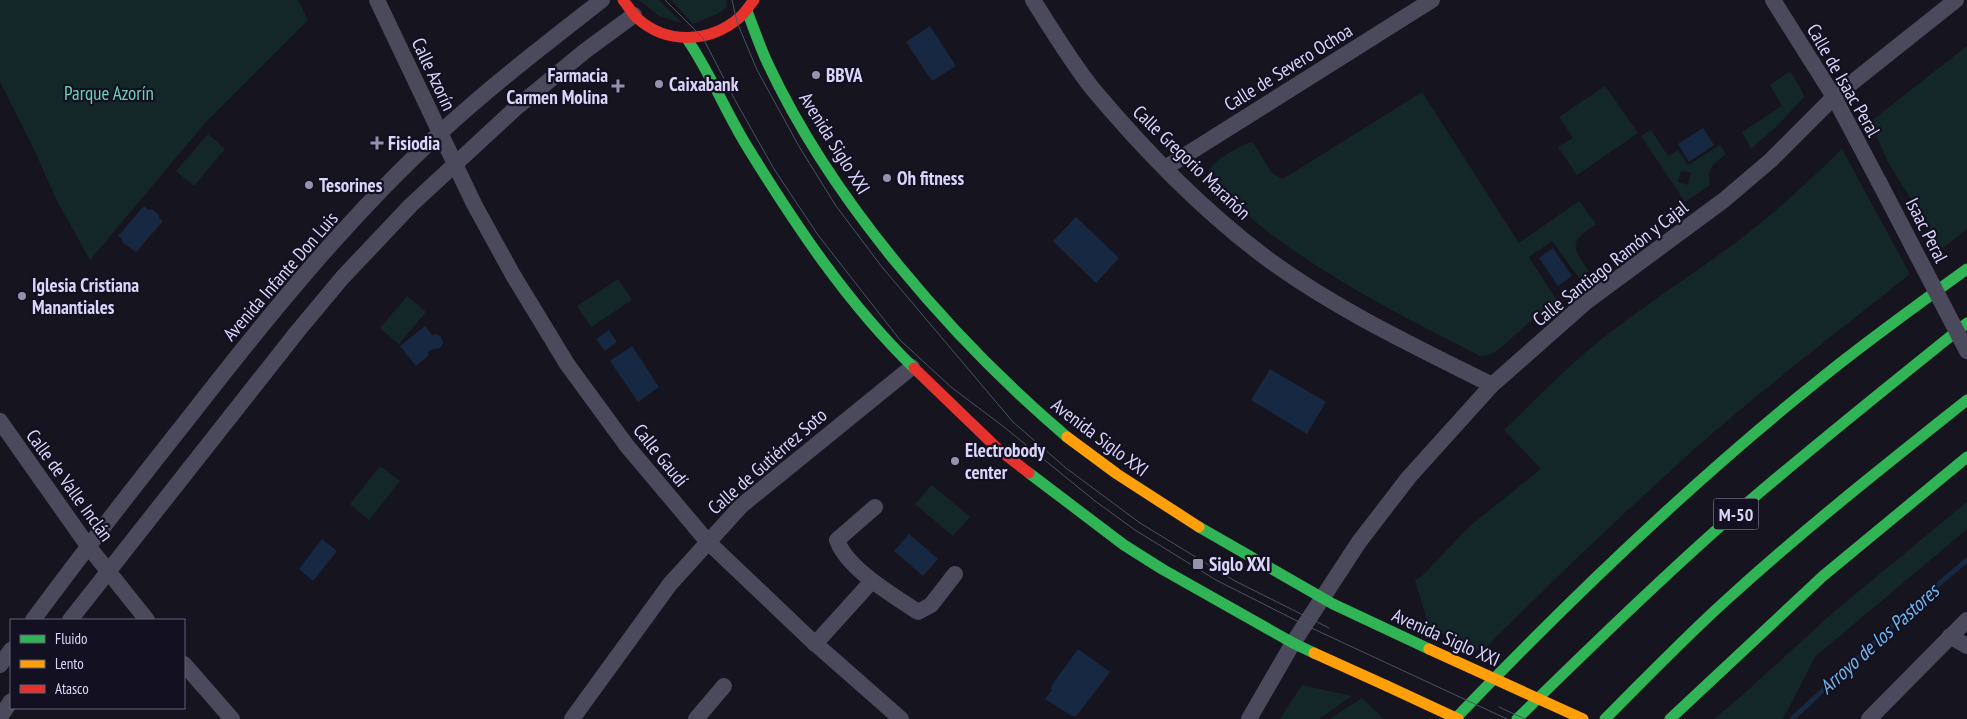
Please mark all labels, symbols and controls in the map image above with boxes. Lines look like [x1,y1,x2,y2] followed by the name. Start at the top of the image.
[1219,18,1357,116] street label: Calle de Severo Ochoa
[1802,19,1886,141] street label: Calle de Isaac Peral
[407,34,461,114] street label: Calle Azorín
[507,63,608,109] place label: Farmacia Carmen Molina
[826,63,863,87] place label: BBVA
[810,69,822,81] marker: BBVA
[669,72,739,96] place label: Caixabank
[653,78,665,90] marker: Caixabank
[612,80,624,92] marker: Farmacia Carmen Molina
[64,81,154,105] park label: Parque Azorín
[794,88,876,198] street label: Avenida Siglo XXI
[1128,100,1256,224] street label: Calle Gregorio Marañón
[388,131,440,155] place label: Fisiodia
[370,136,384,150] marker: Fisiodia
[897,166,965,190] place label: Oh fitness
[881,172,893,184] marker: Oh fitness
[319,173,383,197] place label: Tesorines
[303,179,315,191] marker: Tesorines
[1901,194,1954,267] street label: Isaac Peral
[1528,195,1693,331] street label: Calle Santiago Ramón y Cajal
[217,206,343,346] street label: Avenida Infante Don Luis
[32,273,139,319] place label: Iglesia Cristiana Manantiales
[16,290,28,302] marker: Iglesia Cristiana Manantiales
[1047,393,1153,481] street label: Avenida Siglo XXI
[703,403,831,519] street label: Calle de Gutiérrez Soto
[628,419,694,491] street label: Calle Gaudí
[21,424,119,546] street label: Calle de Valle Inclán
[965,438,1045,484] place label: Electrobody center
[949,455,961,467] marker: Electrobody center
[1714,498,1758,530] road number: M-50
[1209,552,1271,576] place label: Siglo XXI
[1191,557,1205,571] marker: Siglo XXI
[1814,577,1946,700] water label: Arroyo de los Pastores
[1388,603,1504,671] street label: Avenida Siglo XXI
[10,619,185,709] legend
[55,629,87,648] text: Fluido
[55,654,84,673] text: Lento
[55,679,89,698] text: Atasco

